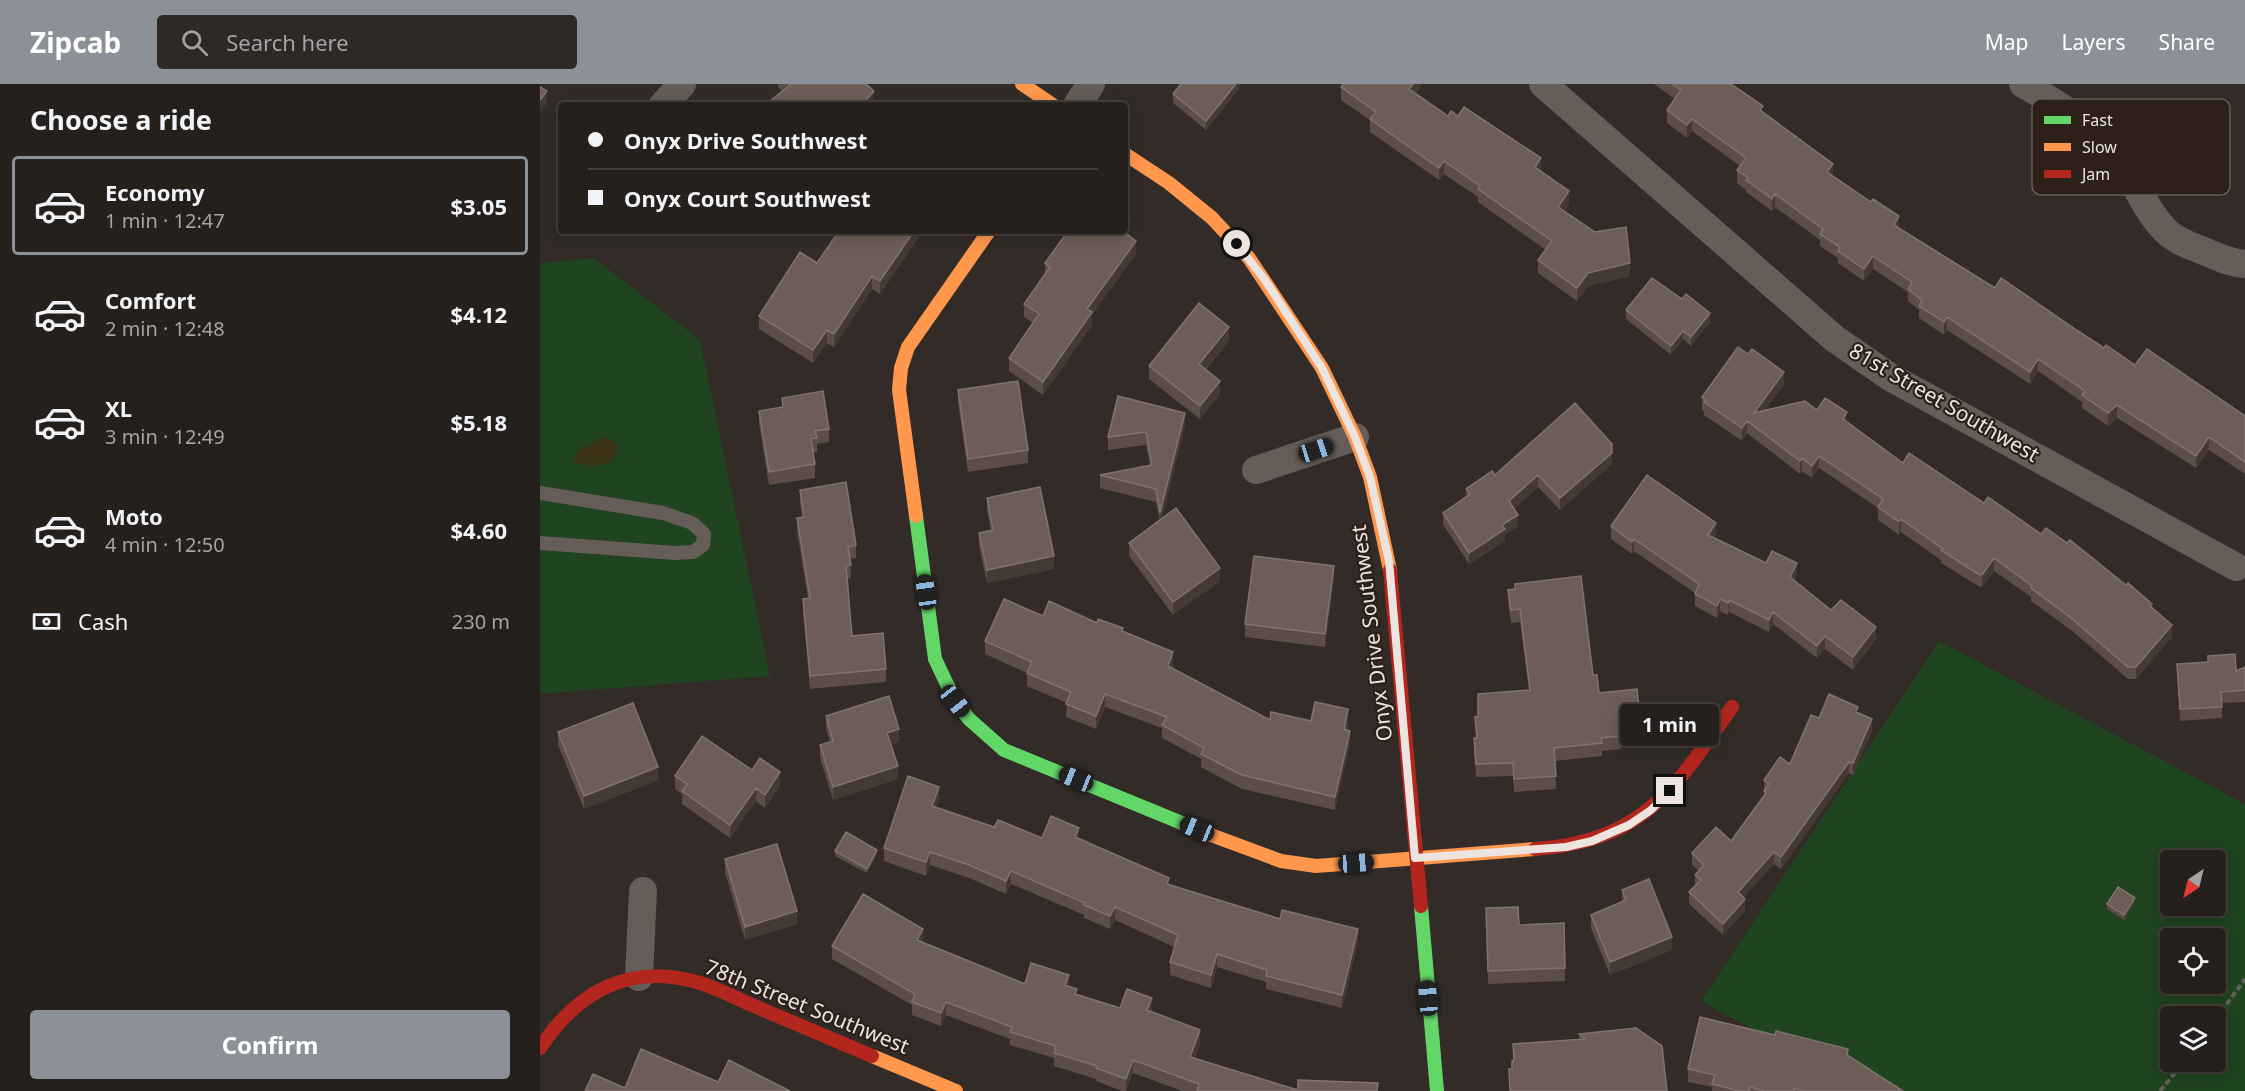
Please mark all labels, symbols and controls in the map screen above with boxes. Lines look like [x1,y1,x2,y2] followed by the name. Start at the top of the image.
[157,15,577,69] search box
[30,23,121,61] text: Zipcab
[178,26,211,59] icon: search
[226,27,349,57] text: Search here
[1985,28,2029,56] text: Map
[2062,28,2126,56] text: Layers
[2159,28,2215,56] text: Share
[2032,99,2230,195] legend
[30,101,212,138] text: Choose a ride
[2082,109,2113,131] text: Fast
[624,125,867,155] text: Onyx Drive Southwest
[2082,136,2117,158] text: Slow
[2080,163,2110,185] text: Jam
[105,177,204,207] text: Economy
[33,179,87,233] icon: car
[624,183,871,213] text: Onyx Court Southwest
[450,191,507,221] text: $3.05
[105,207,225,234] text: 1 min · 12:47
[1223,230,1250,257] route start
[105,285,196,315] text: Comfort
[33,287,87,341] icon: car
[450,299,507,329] text: $4.12
[105,315,225,342] text: 2 min · 12:48
[1844,336,2045,468] street label: 81st Street Southwest
[105,393,132,423] text: XL
[33,395,87,449] icon: car
[450,407,507,437] text: $5.18
[105,423,225,450] text: 3 min · 12:49
[1296,436,1336,464] car
[105,501,163,531] text: Moto
[33,503,87,557] icon: car
[450,515,507,545] text: $4.60
[1344,523,1398,743] street label: Onyx Drive Southwest
[105,531,225,558] text: 4 min · 12:50
[915,573,937,611] car
[30,605,63,638] icon: cash
[78,606,128,636] text: Cash
[452,608,510,635] text: 230 m
[937,681,973,721] car
[1620,704,1720,746] callout: 1 min
[1642,711,1697,738] text: 1 min
[1056,764,1096,794] car
[1656,777,1683,804] route end
[1177,814,1217,844] car
[2160,850,2226,916] north arrow
[2160,850,2226,1072] map controls
[1337,853,1375,873] car
[2160,928,2226,994] button: locate
[701,952,914,1060] street label: 78th Street Southwest
[1417,979,1439,1017] car
[2160,1006,2226,1072] button: layers
[30,1010,510,1079] button: Confirm

